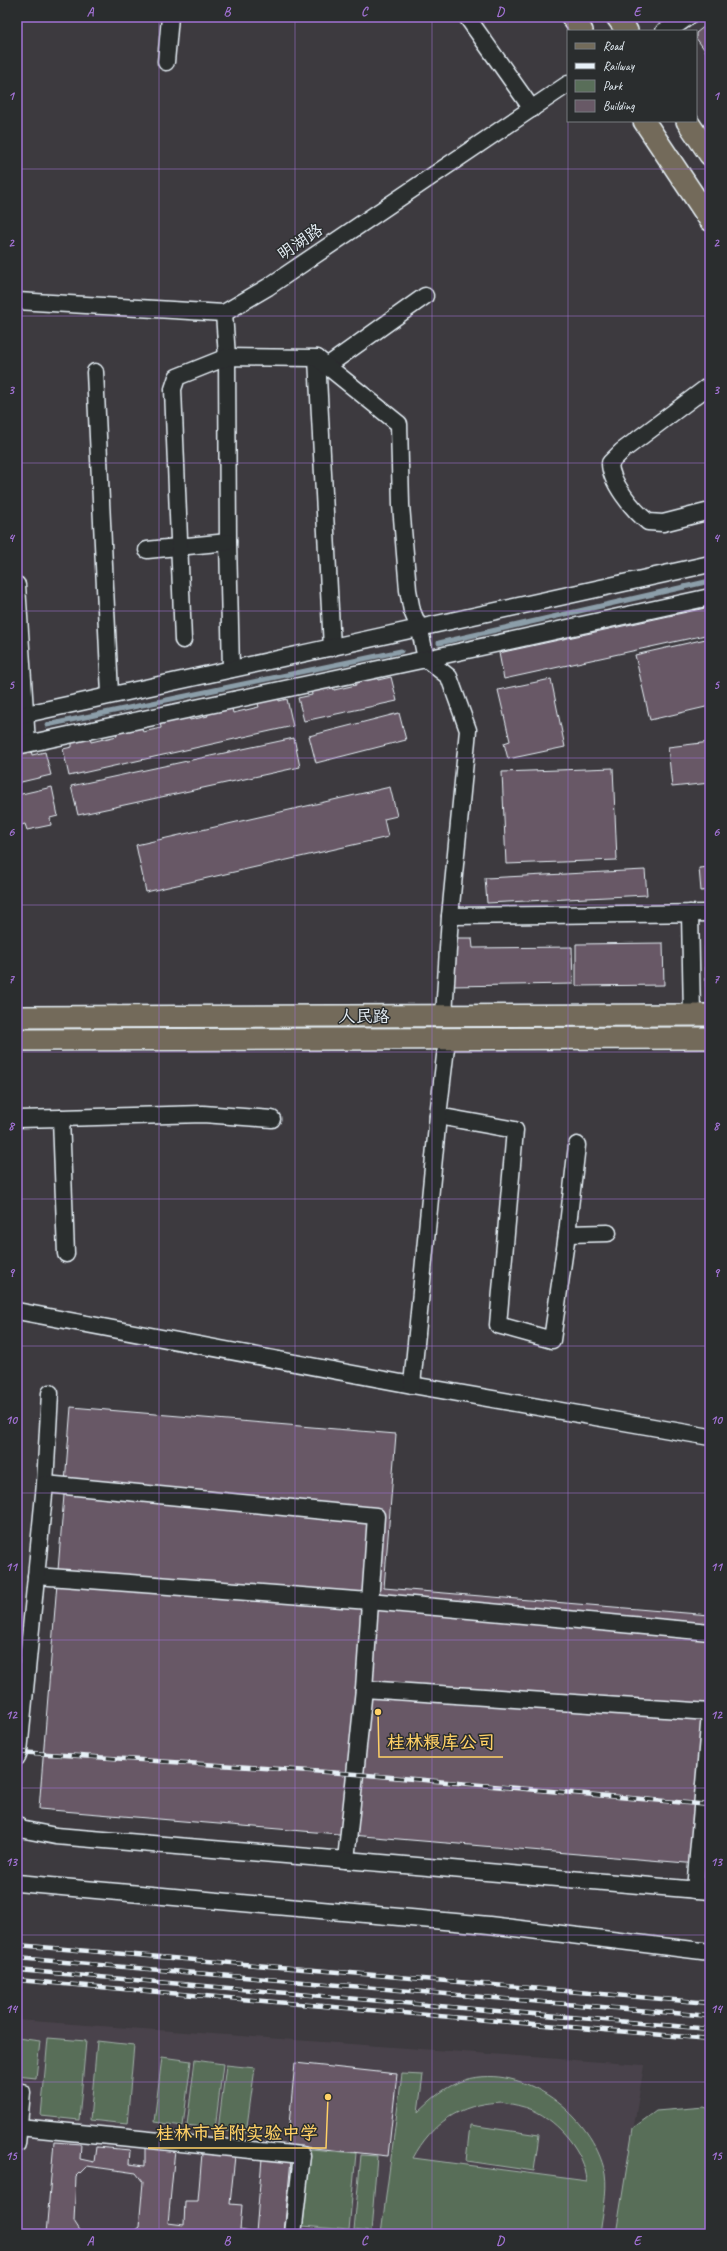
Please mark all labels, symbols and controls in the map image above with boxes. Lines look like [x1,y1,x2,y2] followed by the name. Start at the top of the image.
[87,4,95,20] text: A
[224,4,232,20] text: B
[361,4,369,20] text: C
[496,4,505,20] text: D
[634,4,643,20] text: E
[567,30,697,122] legend
[603,38,625,54] text: Road
[603,58,635,74] text: Railway
[603,78,624,94] text: Park
[8,88,16,104] text: 1
[713,88,721,104] text: 1
[603,98,635,114] text: Building
[273,219,327,265] street label: 明湖路
[8,235,15,251] text: 2
[713,235,720,251] text: 2
[8,382,15,398] text: 3
[713,382,720,398] text: 3
[8,530,16,546] text: 4
[713,530,721,546] text: 4
[8,677,15,693] text: 5
[713,677,720,693] text: 5
[8,824,15,840] text: 6
[713,824,720,840] text: 6
[8,971,15,987] text: 7
[713,971,720,987] text: 7
[339,1006,390,1027] street label: 人民路
[8,1118,16,1134] text: 8
[713,1118,721,1134] text: 8
[8,1265,15,1281] text: 9
[713,1265,720,1281] text: 9
[5,1412,18,1428] text: 10
[710,1412,723,1428] text: 10
[5,1559,19,1575] text: 11
[710,1559,724,1575] text: 11
[5,1707,18,1723] text: 12
[710,1707,723,1723] text: 12
[379,1727,503,1757] callout: 桂林粮库公司
[387,1731,495,1753] text: 桂林粮库公司
[5,1854,18,1870] text: 13
[710,1854,723,1870] text: 13
[5,2001,19,2017] text: 14
[710,2001,724,2017] text: 14
[148,2118,326,2148] callout: 桂林市首附实验中学
[156,2122,318,2144] text: 桂林市首附实验中学
[5,2148,18,2164] text: 15
[710,2148,723,2164] text: 15
[87,2233,95,2249] text: A
[224,2233,232,2249] text: B
[361,2233,369,2249] text: C
[496,2233,505,2249] text: D
[634,2233,643,2249] text: E

